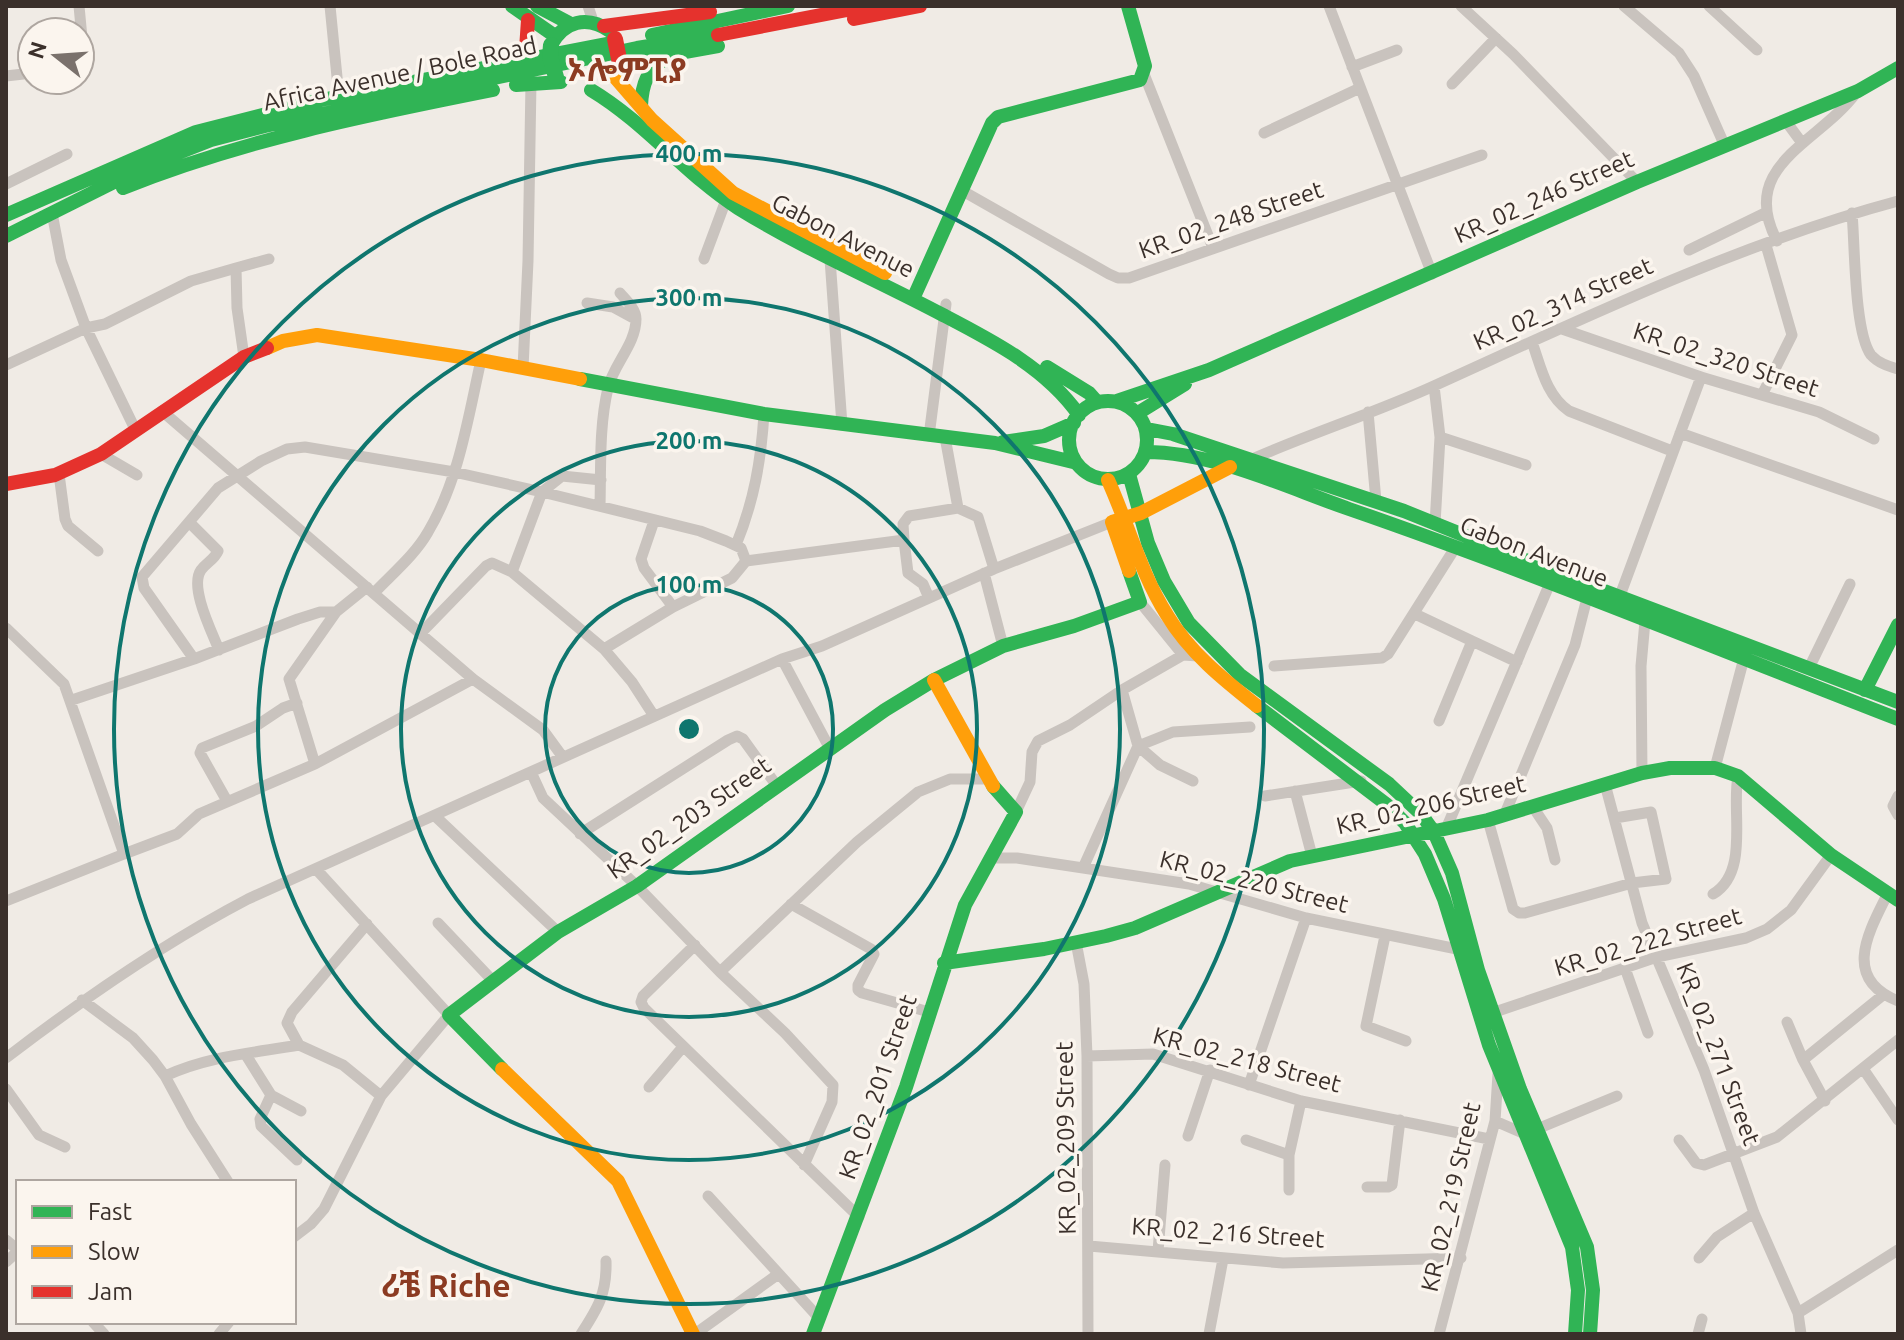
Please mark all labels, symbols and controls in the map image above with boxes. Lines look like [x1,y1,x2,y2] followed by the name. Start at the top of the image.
[16,16,96,96] north arrow
[261,31,539,116] street label: Africa Avenue / Bole Road
[22,38,51,62] text: N
[568,51,686,87] district label: ኦሎምፒያ
[656,140,722,167] text: 400 m
[1450,145,1638,248] street label: KR_02_246 Street
[1135,175,1327,264] street label: KR_02_248 Street
[767,188,919,283] street label: Gabon Avenue
[1469,252,1657,355] street label: KR_02_314 Street
[656,284,722,311] text: 300 m
[1630,317,1823,402] street label: KR_02_320 Street
[656,427,722,454] text: 200 m
[1456,511,1612,592] street label: Gabon Avenue
[656,571,722,598] text: 100 m
[675,715,703,743] centre of rings
[602,751,776,884] street label: KR_02_203 Street
[1334,769,1529,839] street label: KR_02_206 Street
[1157,845,1352,918] street label: KR_02_220 Street
[1551,902,1745,981] street label: KR_02_222 Street
[1671,959,1766,1149] street label: KR_02_271 Street
[833,991,922,1183] street label: KR_02_201 Street
[1150,1021,1345,1098] street label: KR_02_218 Street
[1050,1041,1081,1235] street label: KR_02_209 Street
[1416,1099,1486,1294] street label: KR_02_219 Street
[16,1180,296,1324] legend
[88,1198,132,1225] text: Fast
[1131,1212,1326,1253] street label: KR_02_216 Street
[88,1238,140,1265] text: Slow
[381,1267,511,1303] district label: ሪቼ Riche
[88,1278,133,1305] text: Jam

